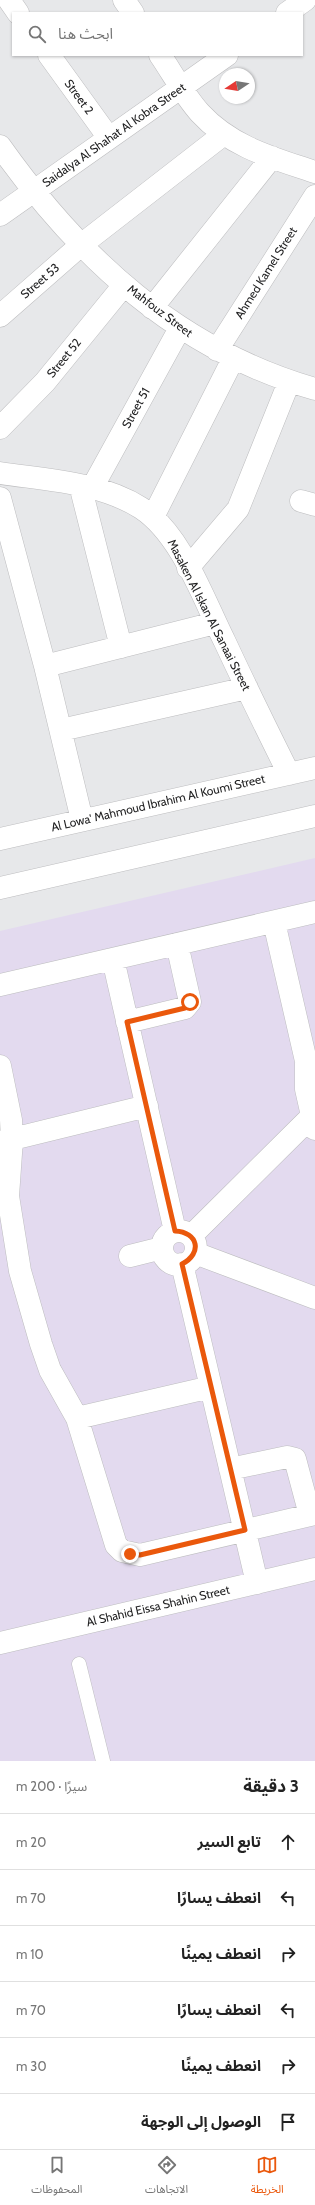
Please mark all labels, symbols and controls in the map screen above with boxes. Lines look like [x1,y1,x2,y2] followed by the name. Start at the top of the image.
[12,12,303,56] search box
[26,23,48,45] icon: search
[58,25,113,43] text: ابحث هنا
[219,68,255,104] north arrow
[62,76,97,117] street label: Street 2
[39,79,188,190] street label: Saidalya Al Shahat Al Kobra Street
[231,224,300,321] street label: Ahmed Kamel Street
[17,260,62,302] street label: Street 53
[125,281,196,340] street label: Mahfouz Street
[43,335,84,380] street label: Street 52
[118,385,153,431] street label: Street 51
[165,537,254,693] street label: Masaken Al Iskan Al Sanaai Street
[50,771,266,834] street label: Al Lowa' Mahmoud Ibrahim Al Koumi Street
[181,993,199,1011] route start
[121,1545,139,1563] route end
[85,1582,231,1629] street label: Al Shahid Eissa Shahin Street
[243,1776,299,1796] text: 3 دقيقة
[16,1778,87,1794] text: سيرًا · 200 m
[277,1831,299,1853] icon: ahead
[197,1833,261,1851] text: تابع السير
[16,1834,46,1850] text: 20 m
[277,1887,299,1909] icon: left
[177,1889,261,1907] text: انعطف يسارًا
[16,1890,46,1906] text: 70 m
[277,1943,299,1965] icon: right
[181,1945,261,1963] text: انعطف يمينًا
[16,1946,44,1962] text: 10 m
[277,1999,299,2021] icon: left
[177,2001,261,2019] text: انعطف يسارًا
[16,2002,46,2018] text: 70 m
[277,2055,299,2077] icon: right
[181,2057,261,2075] text: انعطف يمينًا
[16,2058,46,2074] text: 30 m
[277,2111,299,2133] icon: arrive
[141,2113,261,2131] text: الوصول إلى الوجهة
[31,2154,82,2201] tab: المحفوظات
[145,2154,188,2201] tab: الاتجاهات
[251,2154,284,2201] tab: الخريطة

